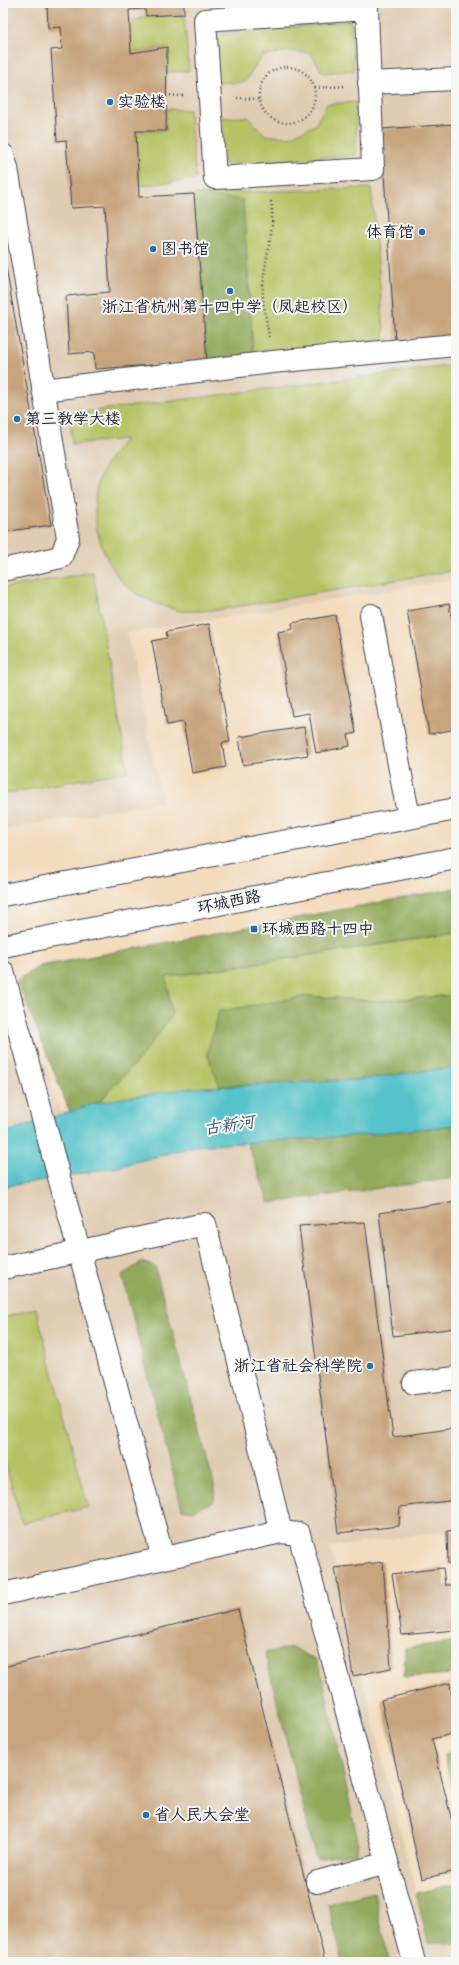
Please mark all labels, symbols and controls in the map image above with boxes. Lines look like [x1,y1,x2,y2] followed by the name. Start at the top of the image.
[118,92,166,112] place label: 实验楼
[105,97,115,107] marker: 实验楼
[366,222,414,242] place label: 体育馆
[417,227,427,237] marker: 体育馆
[161,239,209,259] place label: 图书馆
[148,244,158,254] marker: 图书馆
[225,286,235,296] marker: 浙江省杭州第十四中学（凤起校区）
[102,297,358,317] place label: 浙江省杭州第十四中学（凤起校区）
[25,409,121,429] place label: 第三教学大楼
[12,414,22,424] marker: 第三教学大楼
[196,886,262,918] street label: 环城西路
[262,919,374,939] place label: 环城西路十四中
[249,924,259,934] marker: 环城西路十四中
[202,1111,259,1139] water label: 古新河
[234,1356,362,1376] place label: 浙江省社会科学院
[365,1361,375,1371] marker: 浙江省社会科学院
[154,1805,250,1825] place label: 省人民大会堂
[141,1810,151,1820] marker: 省人民大会堂

